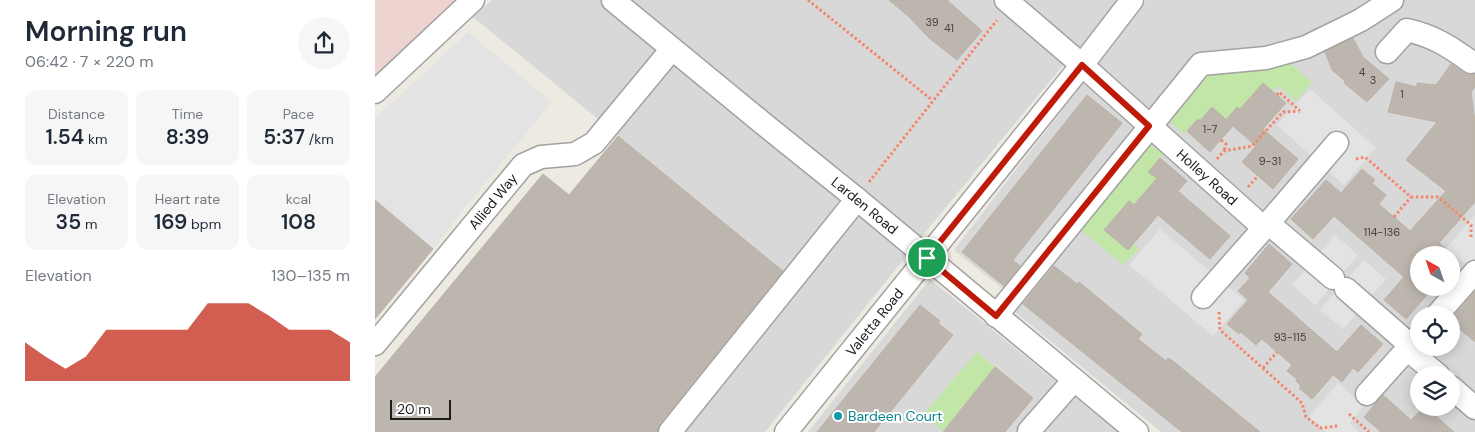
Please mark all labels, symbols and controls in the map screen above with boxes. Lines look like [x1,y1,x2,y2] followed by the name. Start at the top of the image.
[25,13,187,50] text: Morning run
[925,15,939,29] house number: 39
[298,17,350,69] button: share
[944,21,954,35] house number: 41
[25,51,153,72] text: 06:42 · 7 × 220 m
[1359,65,1366,79] house number: 4
[1370,73,1376,87] house number: 3
[1400,87,1404,101] house number: 1
[48,105,105,123] text: Distance
[172,105,203,123] text: Time
[283,105,314,123] text: Pace
[1203,122,1217,136] house number: 1-7
[46,123,84,151] text: 1.54
[166,123,209,151] text: 8:39
[263,123,305,151] text: 5:37
[84,130,107,148] text: km
[305,130,334,148] text: /km
[1173,145,1241,209] street label: Holley Road
[1259,154,1281,168] house number: 9-31
[464,170,521,233] street label: Allied Way
[828,173,902,238] street label: Larden Road
[47,190,106,208] text: Elevation
[155,190,220,208] text: Heart rate
[286,190,311,208] text: kcal
[56,208,81,236] text: 35
[154,208,187,236] text: 169
[281,208,316,236] text: 108
[81,215,97,233] text: m
[187,215,221,233] text: bpm
[1364,225,1400,239] house number: 114-136
[906,237,948,279] pin
[913,244,941,272] icon: arrive
[1410,246,1460,296] north arrow
[1410,246,1460,416] map controls
[25,265,92,286] text: Elevation
[271,265,350,286] text: 130–135 m
[842,285,907,360] street label: Valetta Road
[1410,306,1460,356] button: locate
[1274,330,1307,344] house number: 93-115
[1410,366,1460,416] button: layers
[390,397,451,420] scale bar
[397,400,431,418] text: 20 m
[848,407,942,425] place label: Bardeen Court
[832,410,844,422] marker: Bardeen Court

